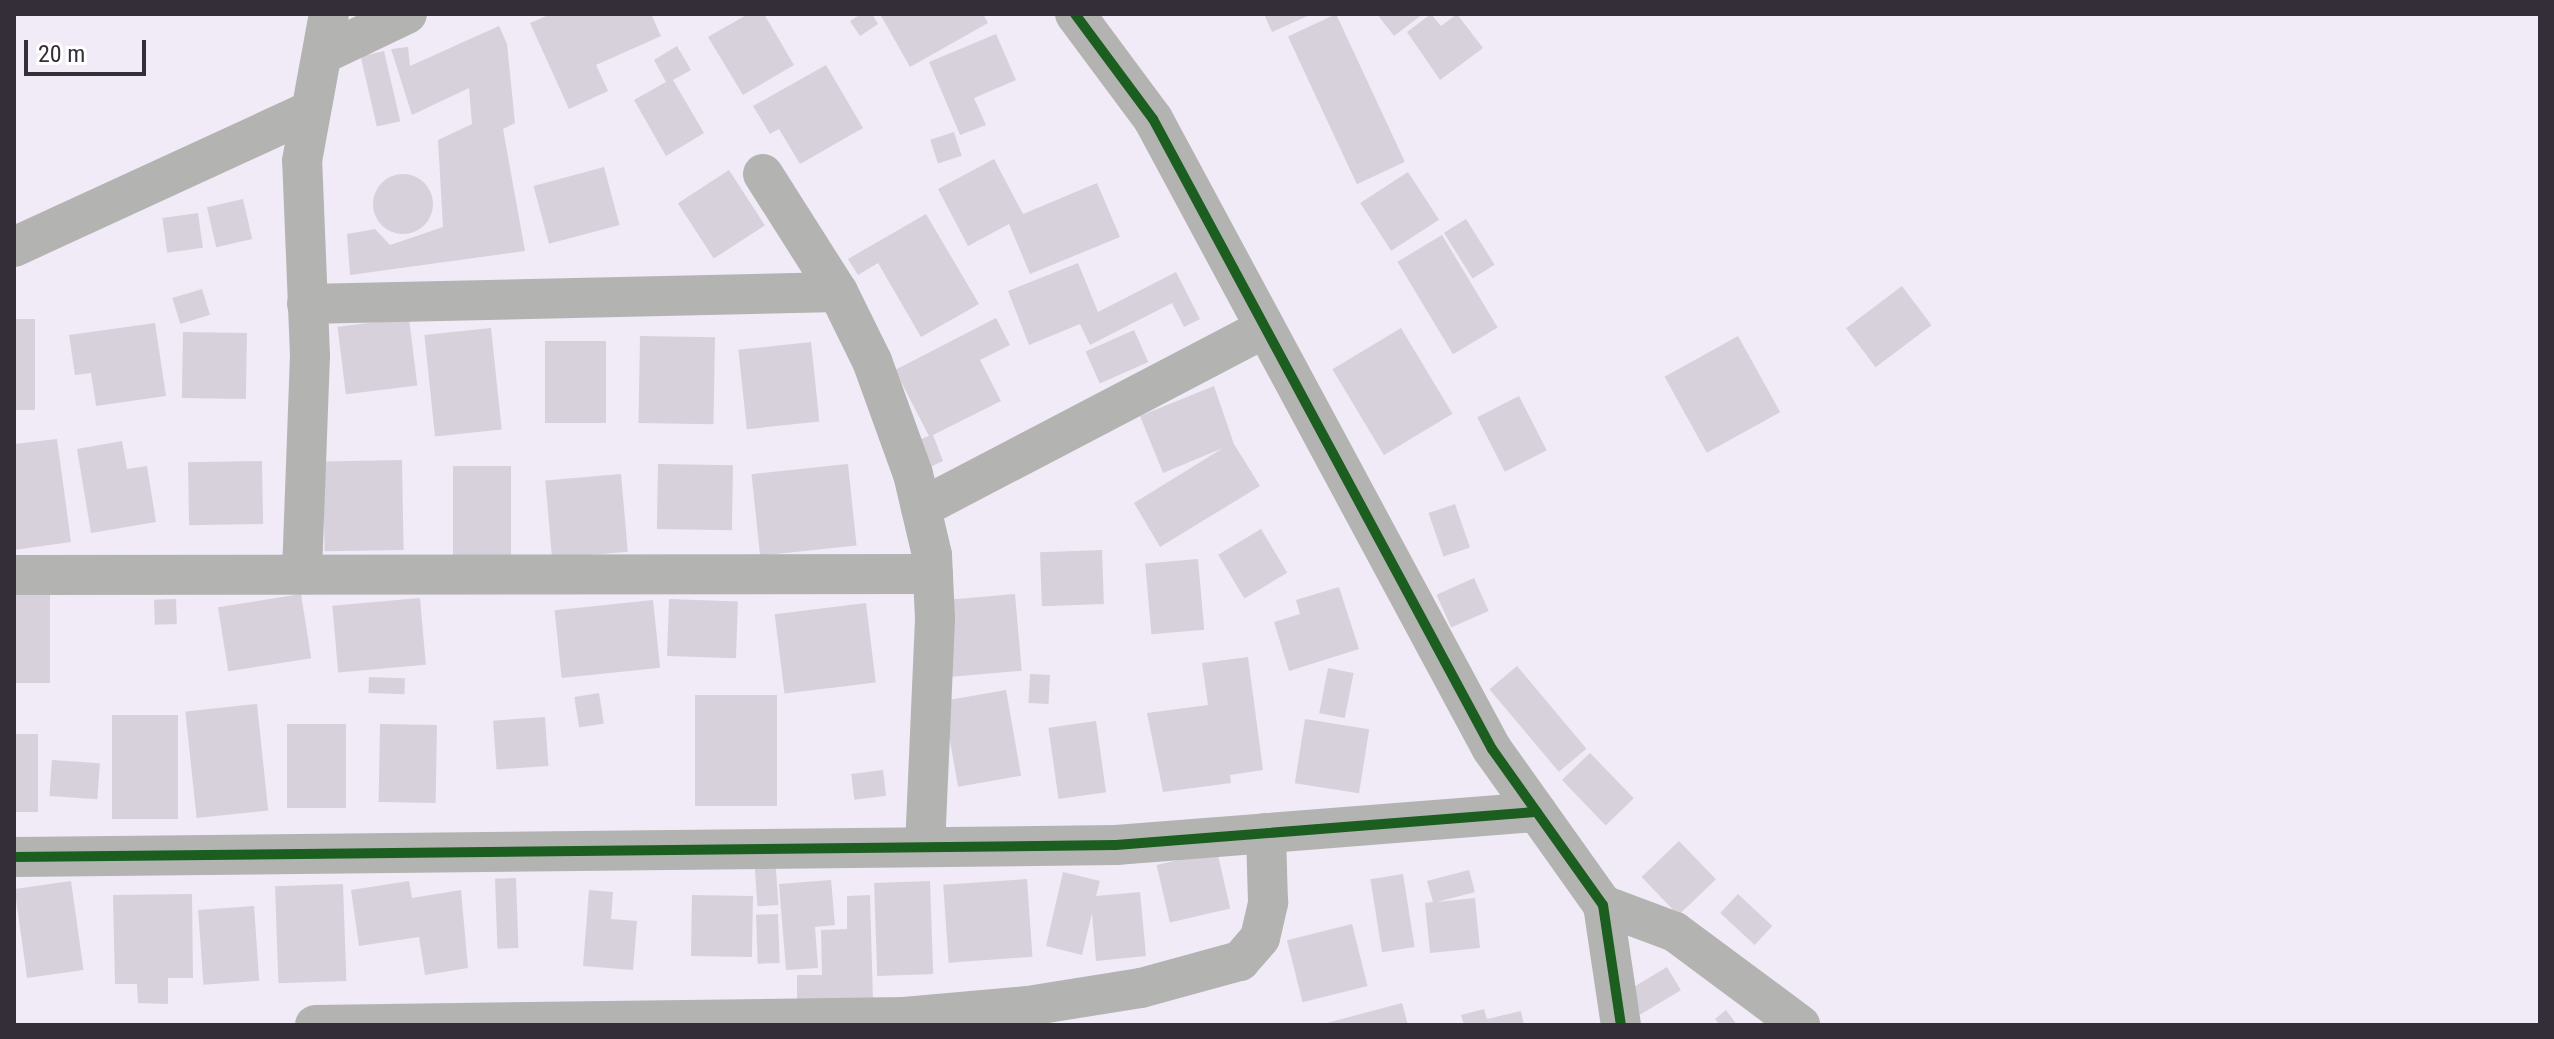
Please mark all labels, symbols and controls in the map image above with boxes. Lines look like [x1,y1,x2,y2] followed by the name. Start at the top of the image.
[28,24,150,74] scale bar
[38,40,85,68] text: 20 m

